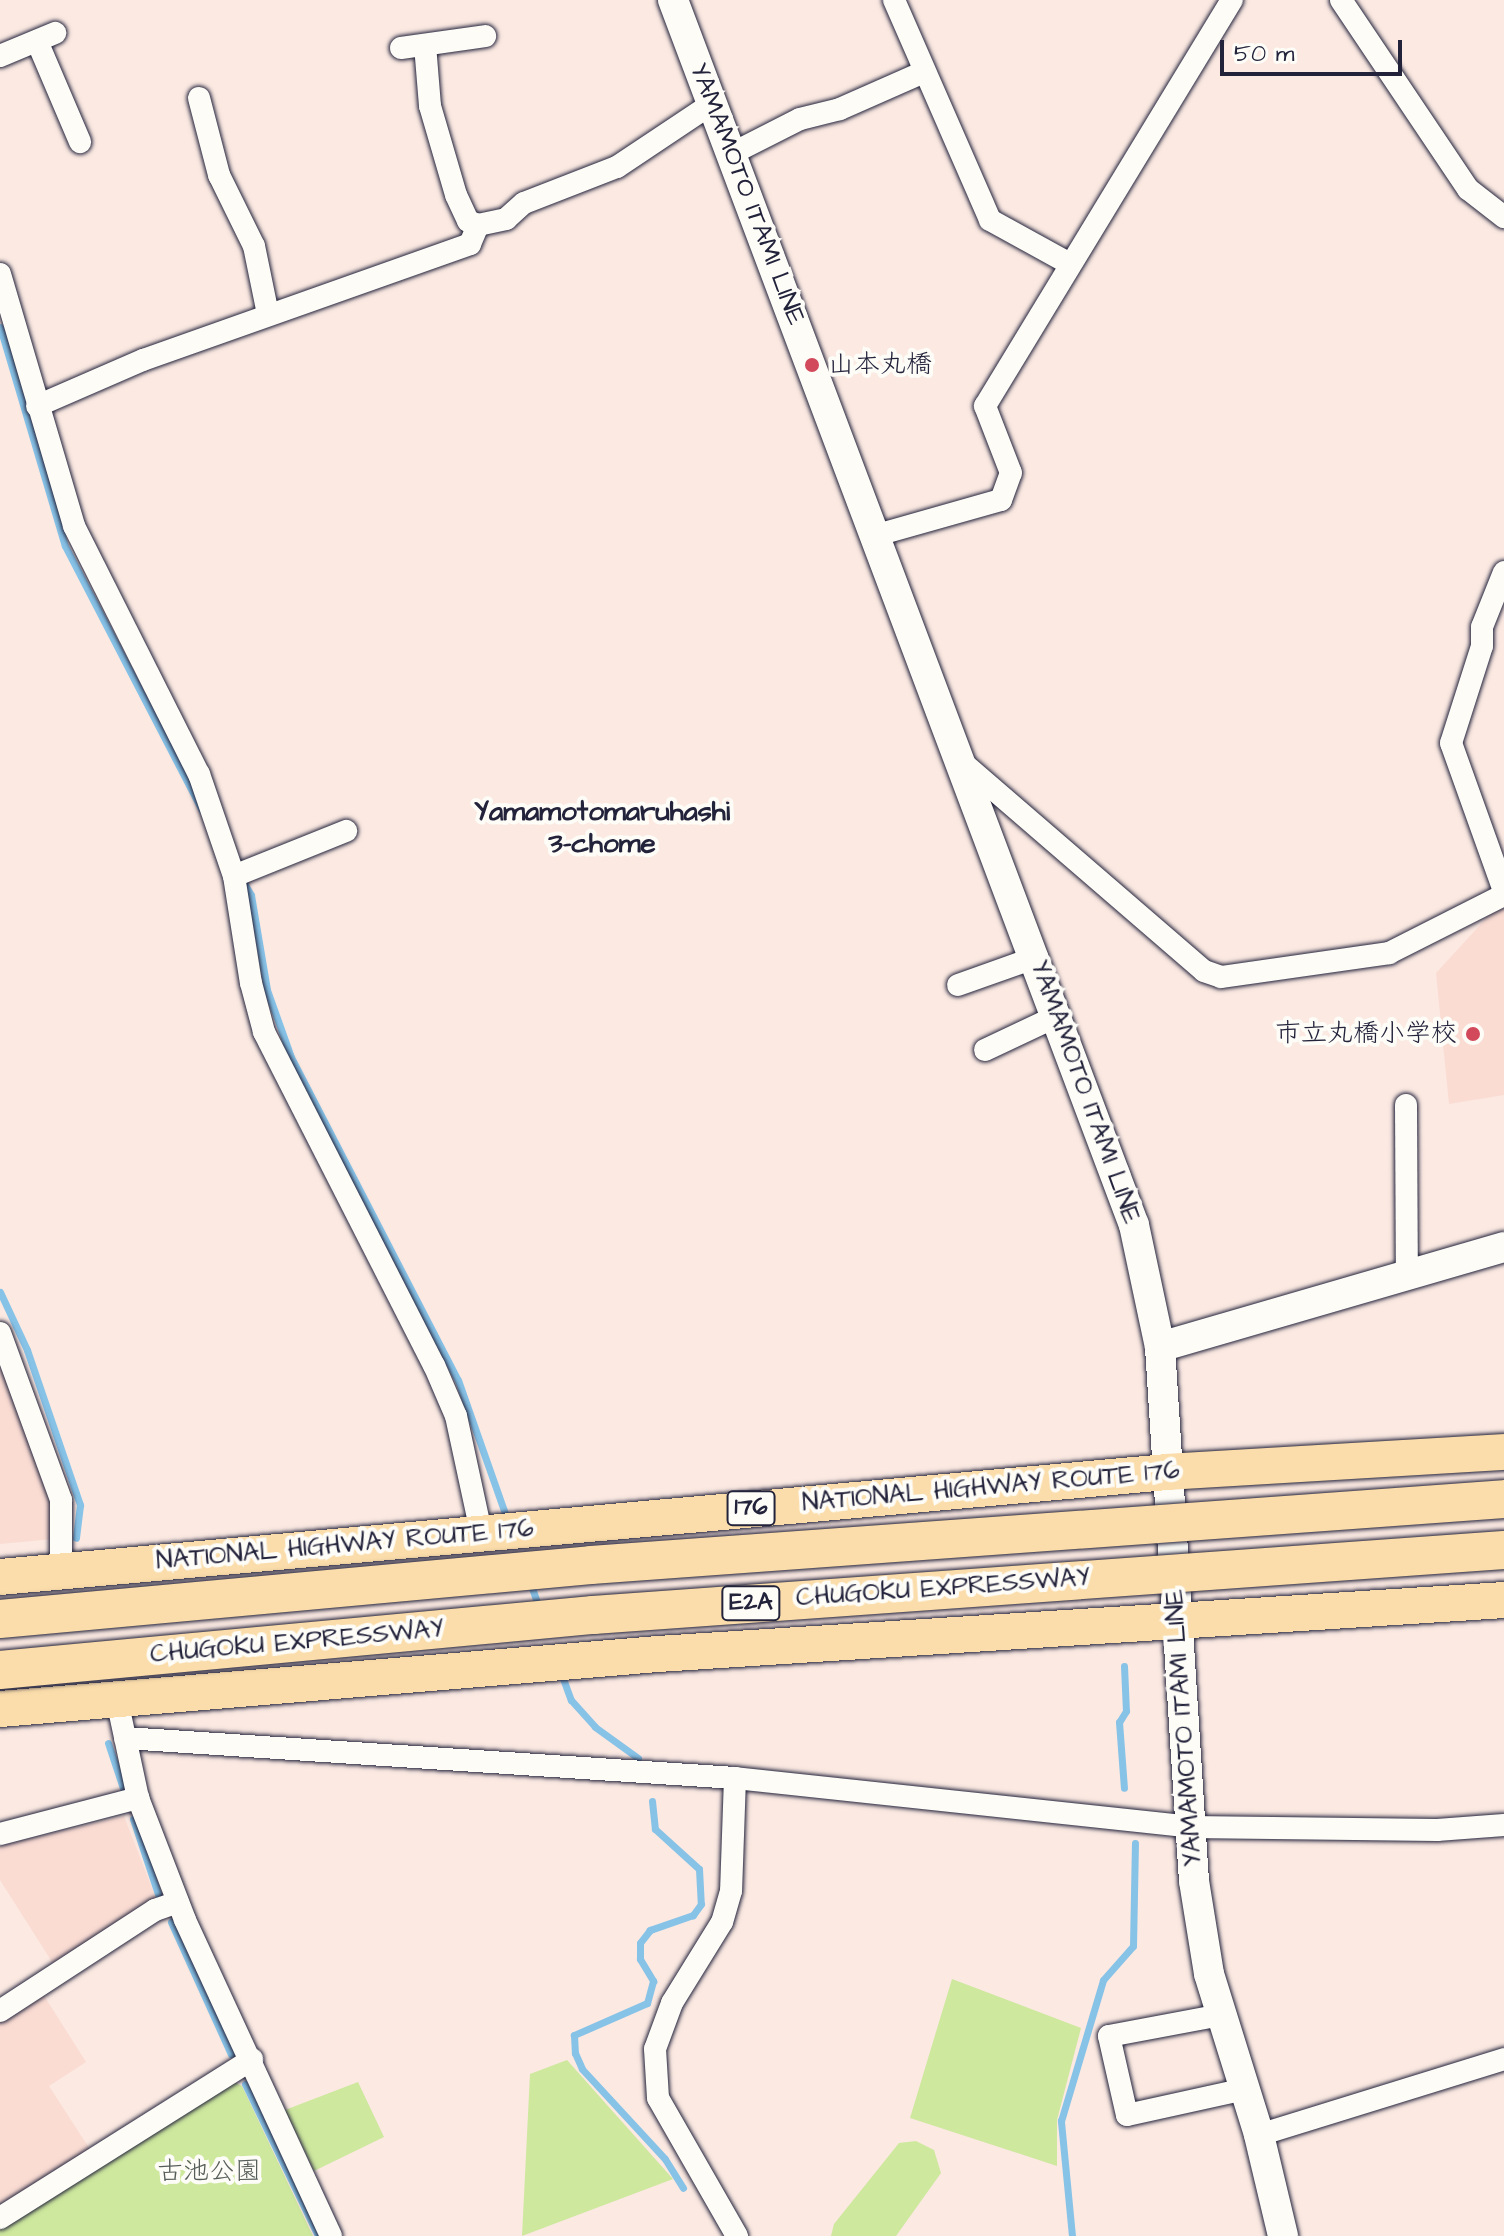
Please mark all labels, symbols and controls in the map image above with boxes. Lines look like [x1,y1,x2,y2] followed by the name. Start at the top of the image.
[1224,24,1406,74] scale bar
[1234,37,1294,71] text: 50 m
[683,59,811,329] street label: YAMAMOTO ITAMI LINE
[828,349,932,381] place label: 山本丸橋
[803,356,821,374] marker: 山本丸橋
[474,795,730,861] district label: Yamamotomaruhashi 3-chome
[1023,956,1147,1228] street label: YAMAMOTO ITAMI LINE
[1275,1018,1457,1050] place label: 市立丸橋小学校
[1464,1025,1482,1043] marker: 市立丸橋小学校
[801,1455,1181,1519] street label: NATIONAL HIGHWAY ROUTE 176
[725,1488,777,1528] road number: 176
[155,1513,535,1577] street label: NATIONAL HIGHWAY ROUTE 176
[795,1562,1091,1614] street label: CHUGOKU EXPRESSWAY
[721,1583,781,1623] road number: E2A
[1159,1588,1209,1868] street label: YAMAMOTO ITAMI LINE
[149,1614,445,1670] street label: CHUGOKU EXPRESSWAY
[157,2156,261,2188] park label: 古池公園

